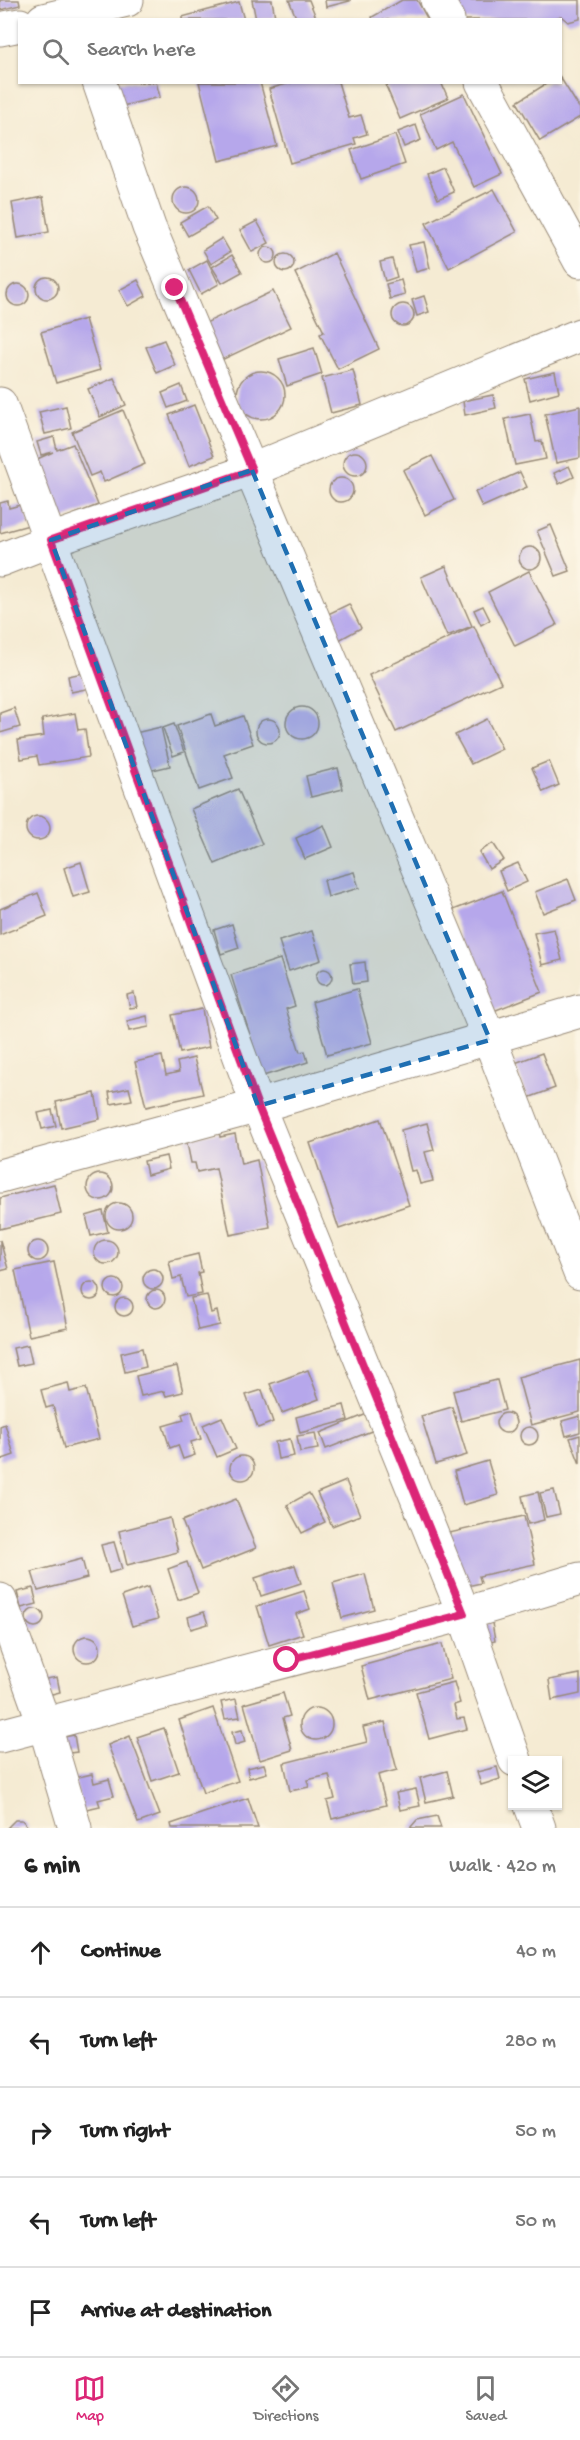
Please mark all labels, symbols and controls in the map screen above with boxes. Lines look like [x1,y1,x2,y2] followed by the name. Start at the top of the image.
[18,18,562,84] search box
[39,35,72,68] icon: search
[87,38,195,64] text: Search here
[161,274,187,300] route end
[273,1646,299,1672] route start
[508,1756,562,1810] map controls
[508,1756,562,1810] button: layers
[24,1852,80,1883] text: 6 min
[449,1856,556,1879] text: Walk · 420 m
[24,1936,57,1969] icon: ahead
[81,1939,161,1965] text: Continue
[516,1941,556,1964] text: 40 m
[24,2026,57,2059] icon: left
[81,2029,155,2055] text: Turn left
[505,2031,556,2054] text: 280 m
[24,2116,57,2149] icon: right
[81,2119,169,2145] text: Turn right
[515,2121,556,2144] text: 50 m
[24,2206,57,2239] icon: left
[81,2209,155,2235] text: Turn left
[515,2211,556,2234] text: 50 m
[24,2296,57,2329] icon: arrive
[81,2299,271,2325] text: Arrive at destination
[73,2372,106,2427] tab: Map
[253,2372,319,2427] tab: Directions
[465,2372,506,2427] tab: Saved

